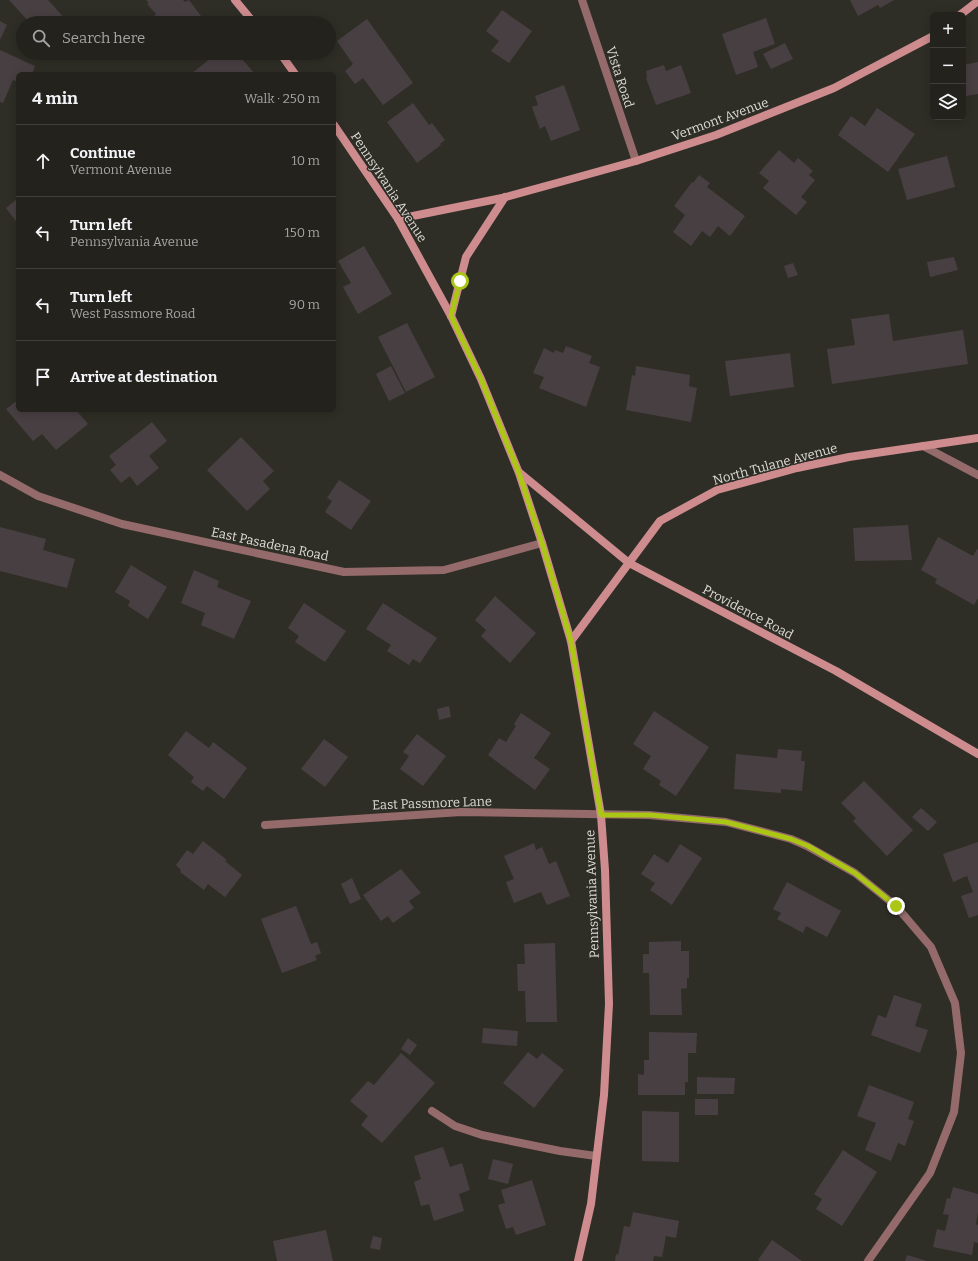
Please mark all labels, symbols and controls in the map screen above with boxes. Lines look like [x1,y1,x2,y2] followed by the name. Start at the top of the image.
[930,12,966,120] map controls
[930,12,966,48] button: +
[16,16,336,60] search box
[30,27,52,49] icon: search
[62,29,145,47] text: Search here
[603,45,637,110] street label: Vista Road
[930,48,966,84] button: −
[930,84,966,120] button: layers
[32,88,78,109] text: 4 min
[244,91,320,106] text: Walk · 250 m
[670,95,770,143] street label: Vermont Avenue
[348,129,430,245] street label: Pennsylvania Avenue
[70,144,136,162] text: Continue
[32,150,54,172] icon: ahead
[291,153,320,168] text: 10 m
[70,162,172,177] text: Vermont Avenue
[70,216,132,234] text: Turn left
[32,222,54,244] icon: left
[284,225,320,240] text: 150 m
[70,234,198,249] text: Pennsylvania Avenue
[451,272,469,290] route start
[70,288,132,306] text: Turn left
[32,294,54,316] icon: left
[289,297,320,312] text: 90 m
[70,306,196,321] text: West Passmore Road
[32,366,54,388] icon: arrive
[70,368,217,386] text: Arrive at destination
[711,440,839,488] street label: North Tulane Avenue
[210,524,330,564] street label: East Pasadena Road
[700,582,796,642] street label: Providence Road
[372,793,492,813] street label: East Passmore Lane
[582,830,602,958] street label: Pennsylvania Avenue
[887,897,905,915] route end

